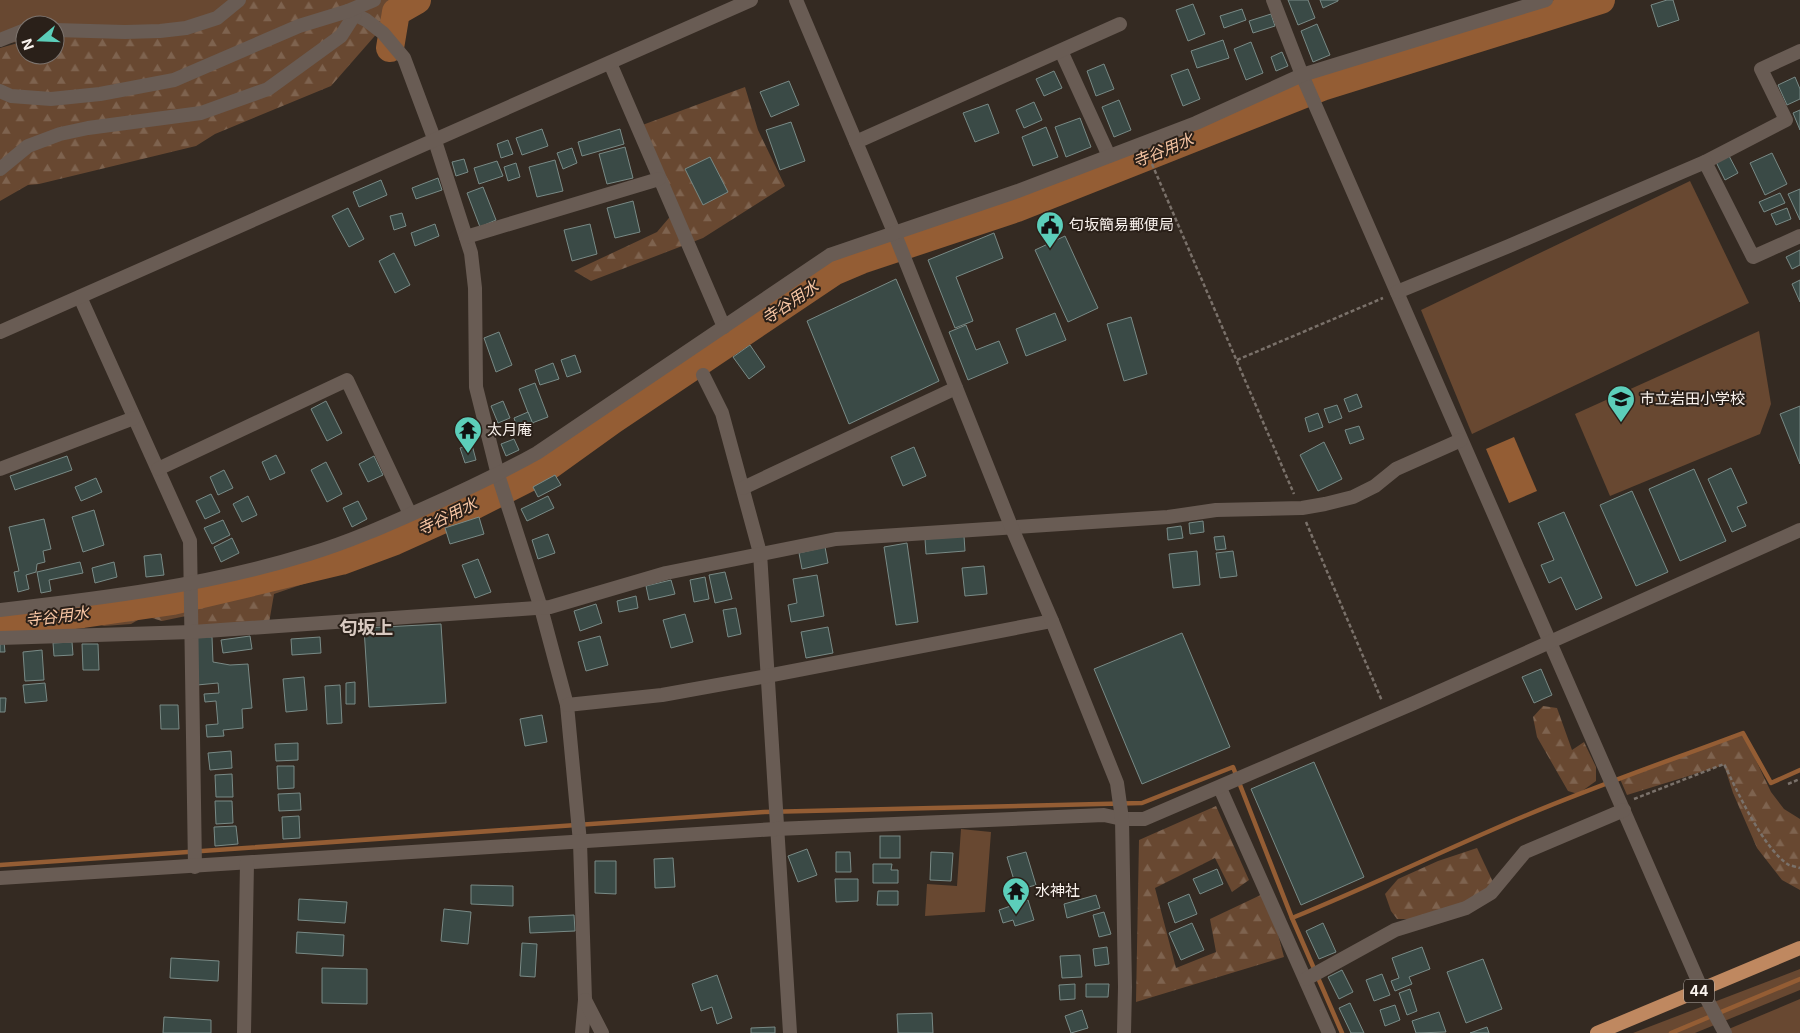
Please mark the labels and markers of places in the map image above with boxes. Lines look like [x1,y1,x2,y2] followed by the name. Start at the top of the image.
[1035,210,1065,249] public building icon: 匂坂簡易郵便局
[1069,215,1174,234] place label: 匂坂簡易郵便局
[1606,384,1636,423] school or university icon: 市立岩田小学校
[1640,389,1745,408] place label: 市立岩田小学校
[453,415,483,454] temple icon: 太月庵
[487,420,532,439] place label: 太月庵
[1001,876,1031,915] temple icon: 水神社
[1035,881,1080,900] place label: 水神社

